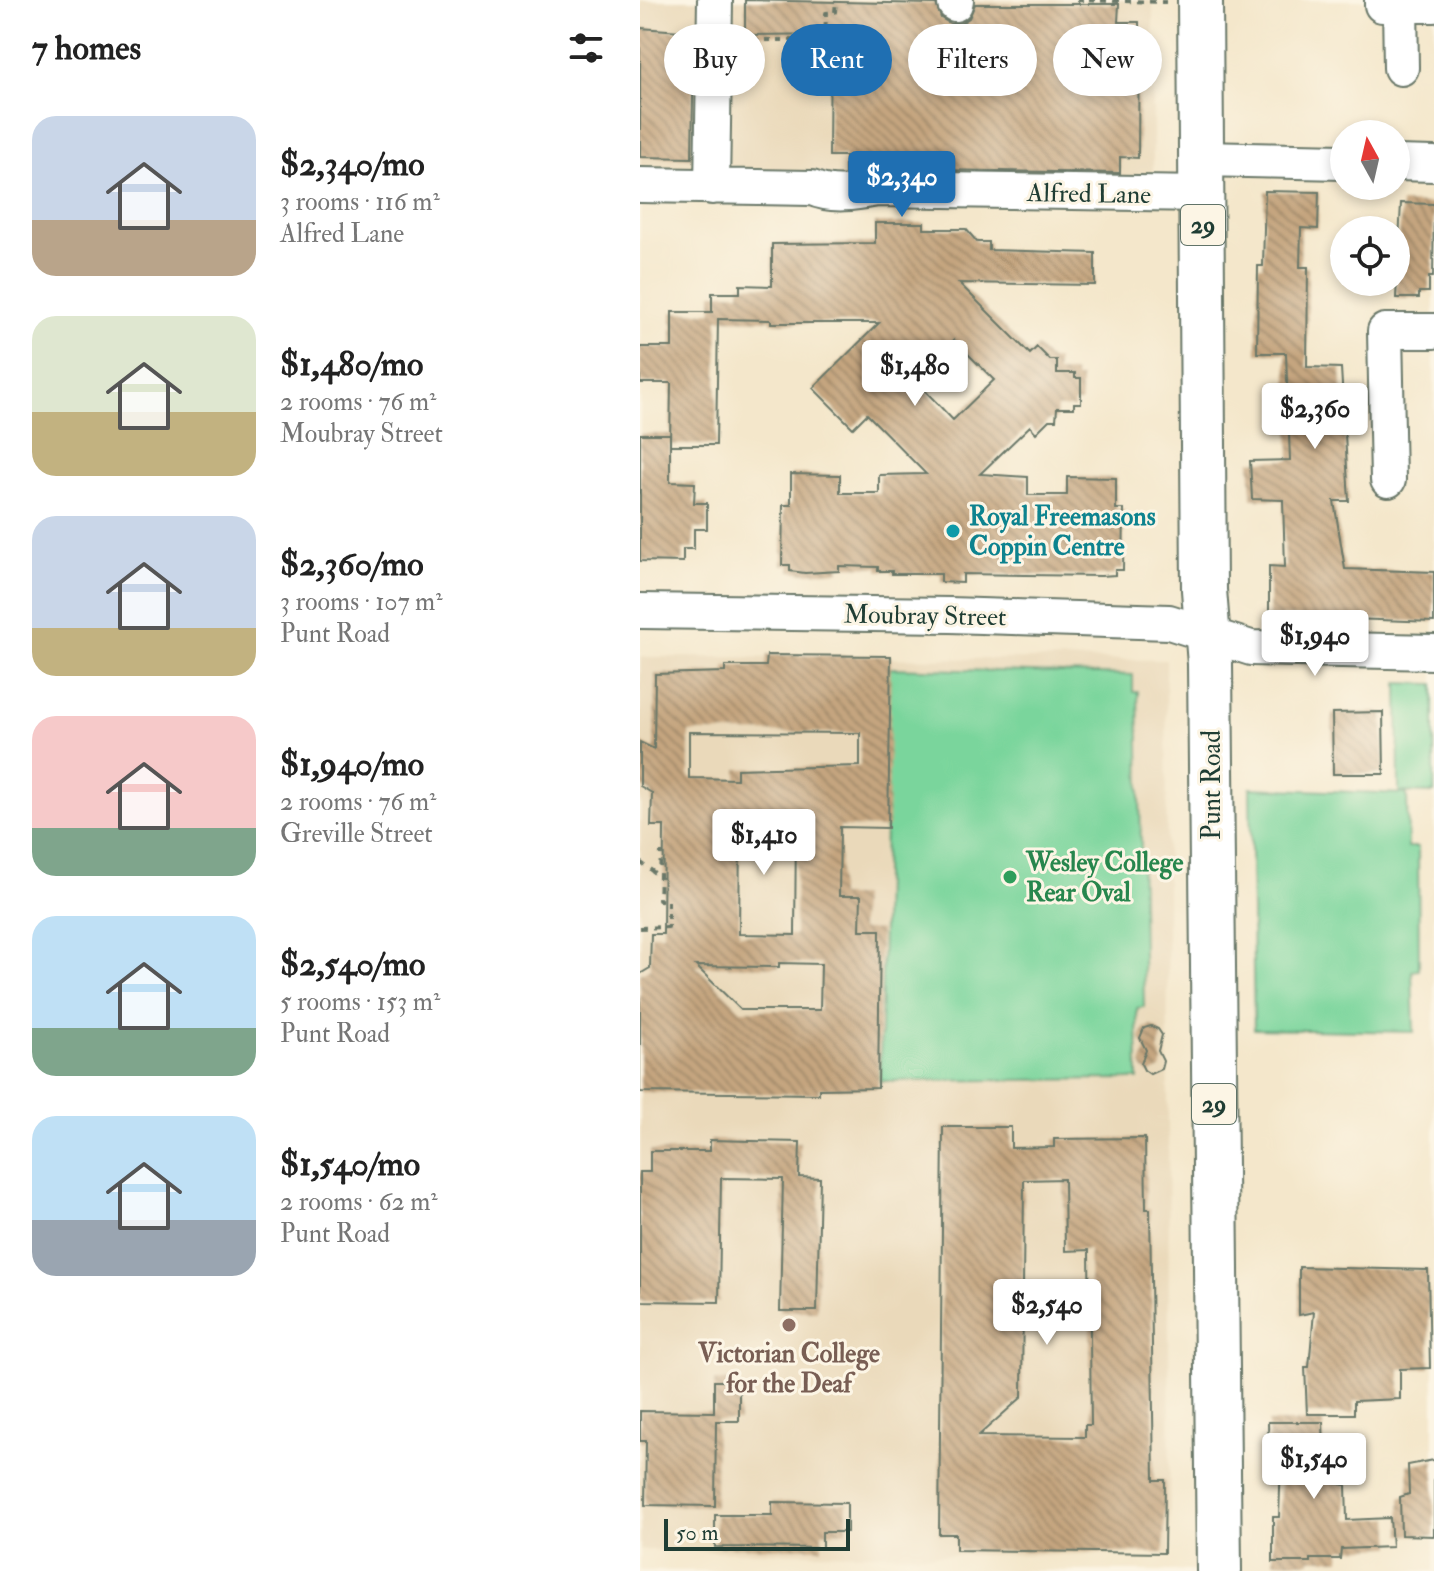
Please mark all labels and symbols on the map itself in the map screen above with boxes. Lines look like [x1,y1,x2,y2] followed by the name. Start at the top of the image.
[1330,120,1410,200] north arrow
[837,151,967,219] pin: $2,340
[1026,177,1151,211] street label: Alfred Lane
[1181,205,1225,245] road number: 29
[850,340,980,408] pin: $1,480
[1250,383,1380,451] pin: $2,360
[969,501,1156,564] place label: Royal Freemasons Coppin Centre
[944,522,962,540] marker: Royal Freemasons Coppin Centre
[843,599,1007,633] street label: Moubray Street
[1250,610,1380,678] pin: $1,940
[1196,730,1228,840] street label: Punt Road
[699,809,829,877] pin: $1,410
[1025,847,1183,909] place label: Wesley College Rear Oval
[1001,868,1019,886] marker: Wesley College Rear Oval
[1192,1084,1236,1124] road number: 29
[982,1279,1112,1347] pin: $2,540
[780,1316,798,1334] marker: Victorian College for the Deaf
[697,1338,880,1400] place label: Victorian College for the Deaf
[1249,1433,1379,1501] pin: $1,540
[664,1515,850,1551] scale bar

